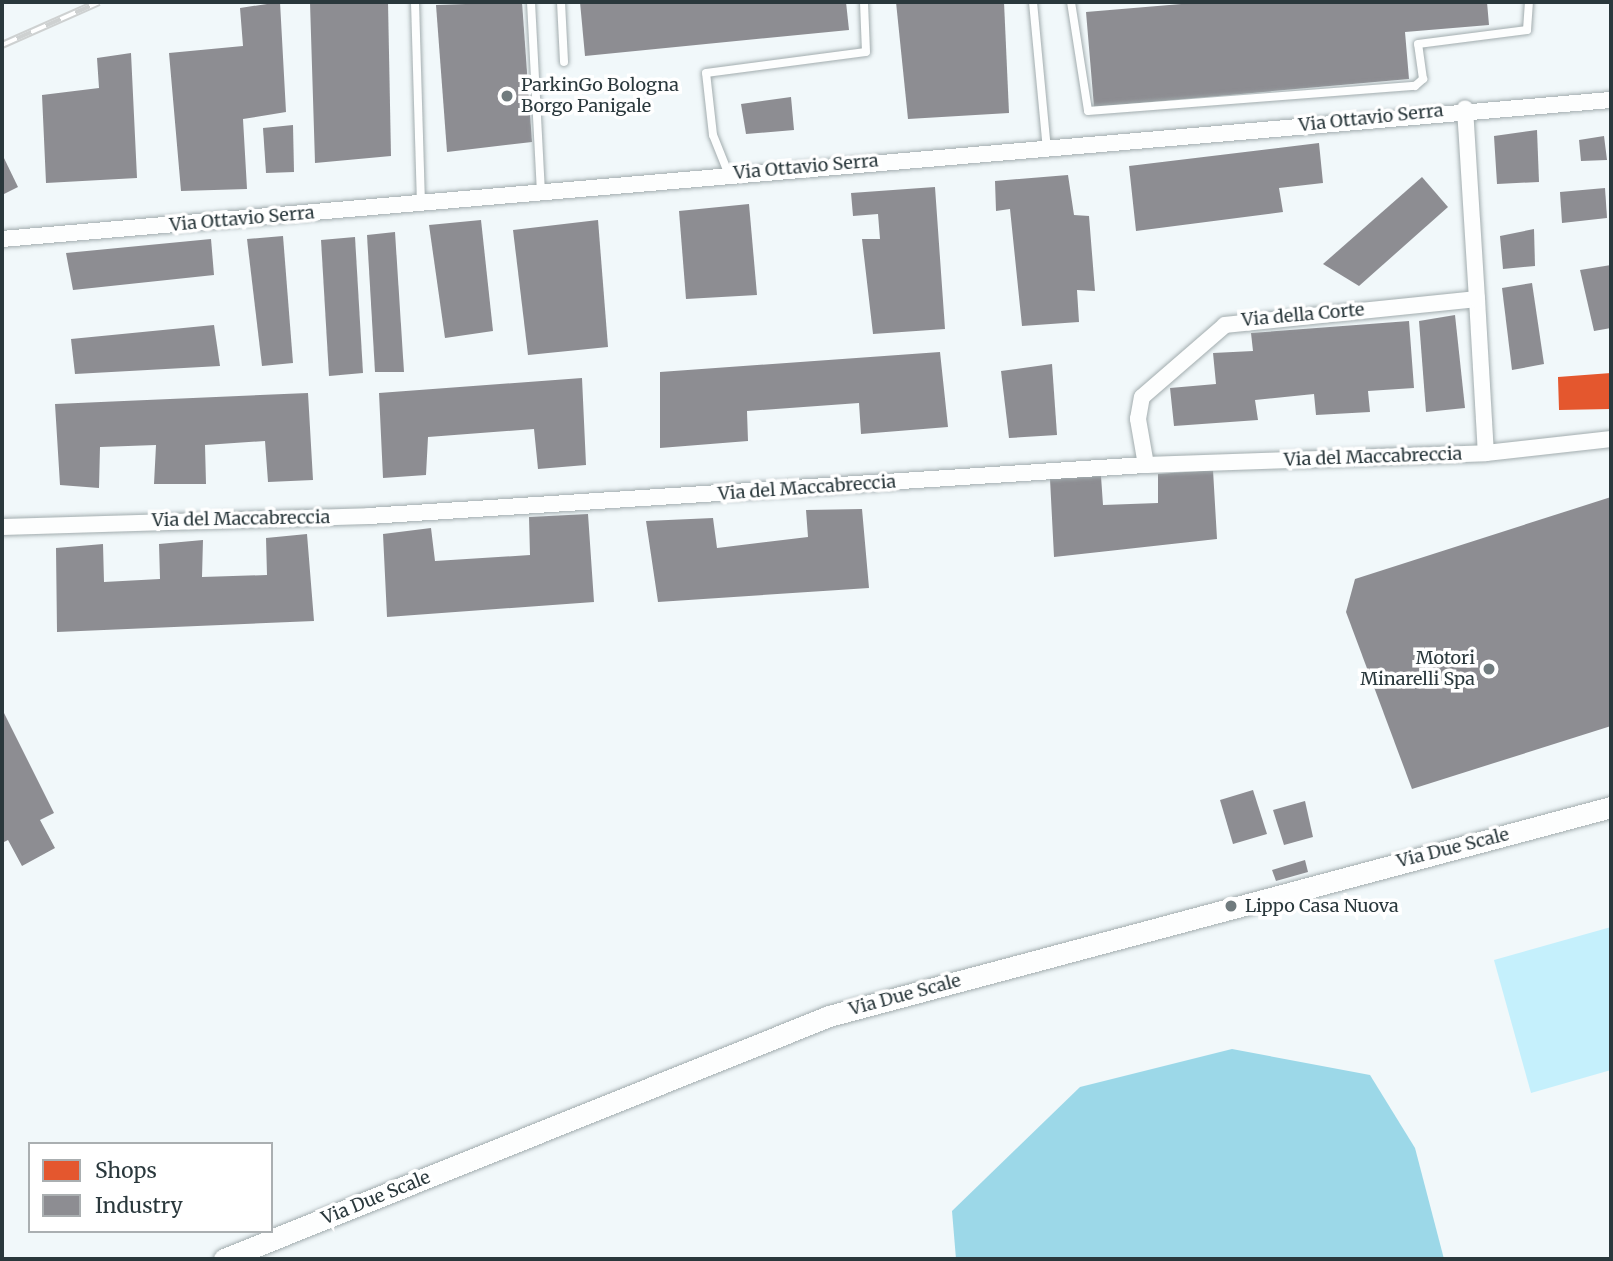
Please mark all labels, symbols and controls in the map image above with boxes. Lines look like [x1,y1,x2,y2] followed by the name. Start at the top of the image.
[521,75,679,118] place label: ParkinGo Bologna Borgo Panigale
[499,88,515,104] marker: ParkinGo Bologna Borgo Panigale
[1298,100,1444,136] street label: Via Ottavio Serra
[733,150,879,184] street label: Via Ottavio Serra
[169,202,315,236] street label: Via Ottavio Serra
[1241,299,1365,331] street label: Via della Corte
[1283,443,1463,471] street label: Via del Maccabreccia
[717,471,897,505] street label: Via del Maccabreccia
[152,507,330,531] street label: Via del Maccabreccia
[1360,648,1475,690] place label: Motori Minarelli Spa
[1481,661,1497,677] marker: Motori Minarelli Spa
[1395,824,1511,872] street label: Via Due Scale
[1245,895,1399,917] place label: Lippo Casa Nuova
[1223,898,1239,914] marker: Lippo Casa Nuova
[847,970,963,1020] street label: Via Due Scale
[28,1142,273,1233] legend
[95,1157,157,1184] text: Shops
[319,1166,433,1230] street label: Via Due Scale
[95,1192,183,1219] text: Industry

